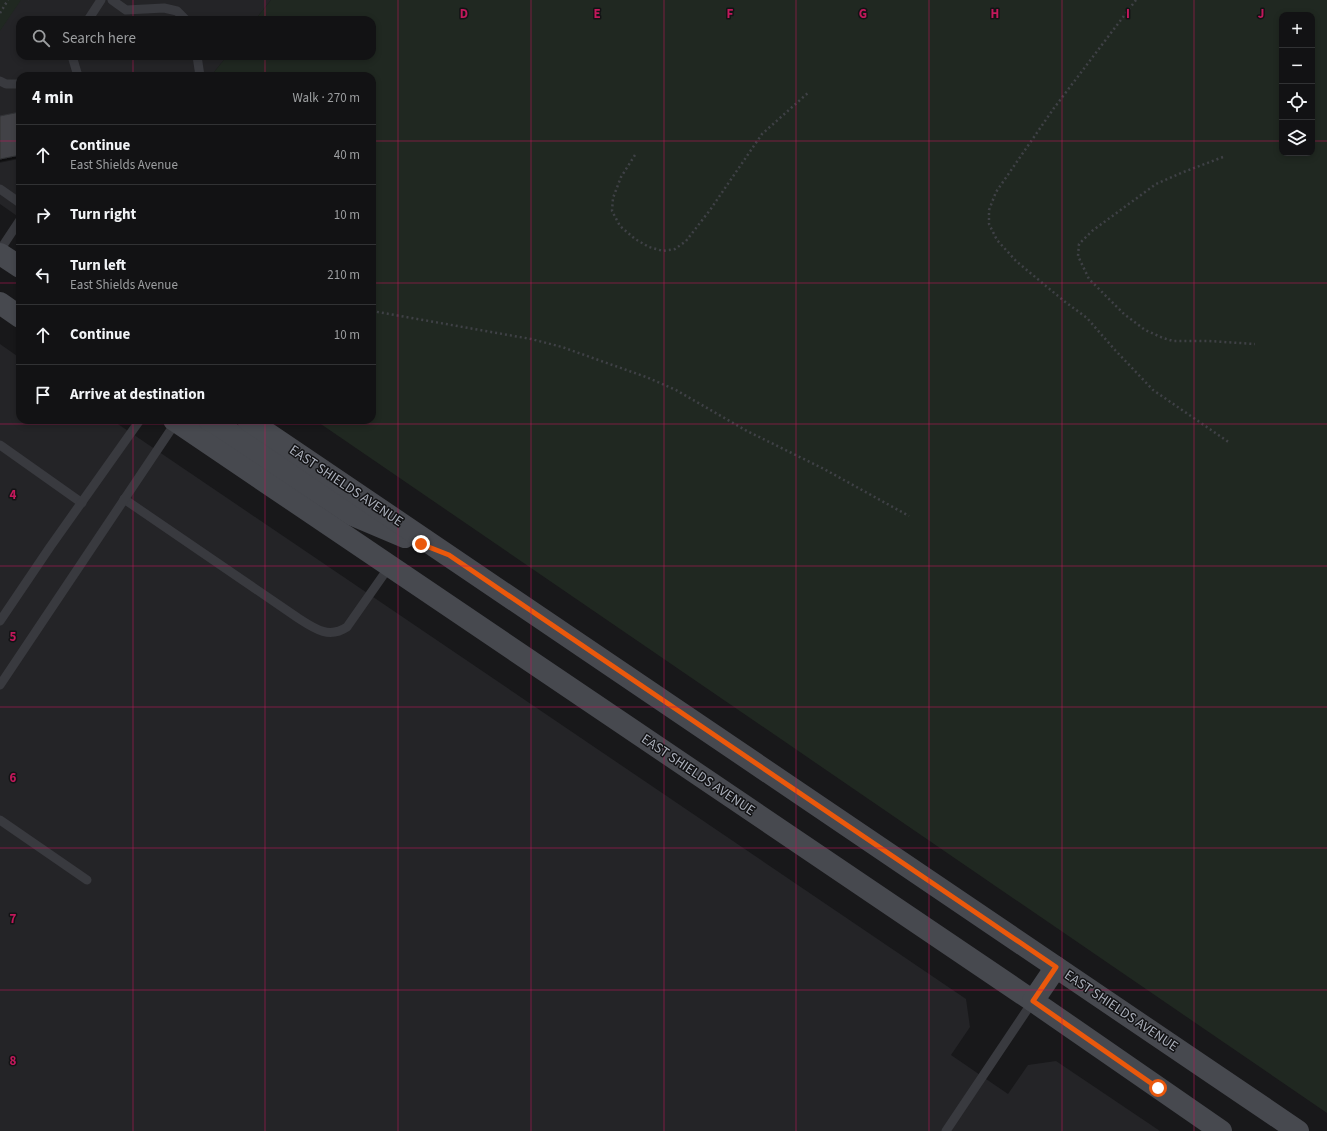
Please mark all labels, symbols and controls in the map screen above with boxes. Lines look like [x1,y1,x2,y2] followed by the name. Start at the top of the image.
[460,5,468,23] text: D
[593,5,601,23] text: E
[727,5,734,23] text: F
[859,5,867,23] text: G
[991,5,999,23] text: H
[1126,5,1130,23] text: I
[1258,5,1264,23] text: J
[1279,12,1315,156] map controls
[1279,12,1315,48] button: +
[16,16,376,60] search box
[30,27,52,49] icon: search
[62,28,136,49] text: Search here
[1279,48,1315,84] button: −
[1279,84,1315,120] button: locate
[32,86,73,110] text: 4 min
[292,89,360,107] text: Walk · 270 m
[1279,120,1315,156] button: layers
[70,135,130,156] text: Continue
[32,144,54,166] icon: ahead
[334,146,360,164] text: 40 m
[70,156,178,174] text: East Shields Avenue
[32,204,54,226] icon: right
[70,204,136,225] text: Turn right
[334,206,360,224] text: 10 m
[70,255,126,276] text: Turn left
[32,264,54,286] icon: left
[327,266,360,284] text: 210 m
[70,276,178,294] text: East Shields Avenue
[32,324,54,346] icon: ahead
[70,324,130,345] text: Continue
[334,326,360,344] text: 10 m
[32,384,54,406] icon: arrive
[70,384,205,405] text: Arrive at destination
[285,440,407,532] street label: EAST SHIELDS AVENUE
[10,486,17,504] text: 4
[412,535,430,553] route end
[10,628,17,646] text: 5
[637,729,759,821] street label: EAST SHIELDS AVENUE
[10,769,17,787] text: 6
[10,910,17,928] text: 7
[1060,965,1182,1057] street label: EAST SHIELDS AVENUE
[10,1052,17,1070] text: 8
[1149,1079,1167,1097] route start

